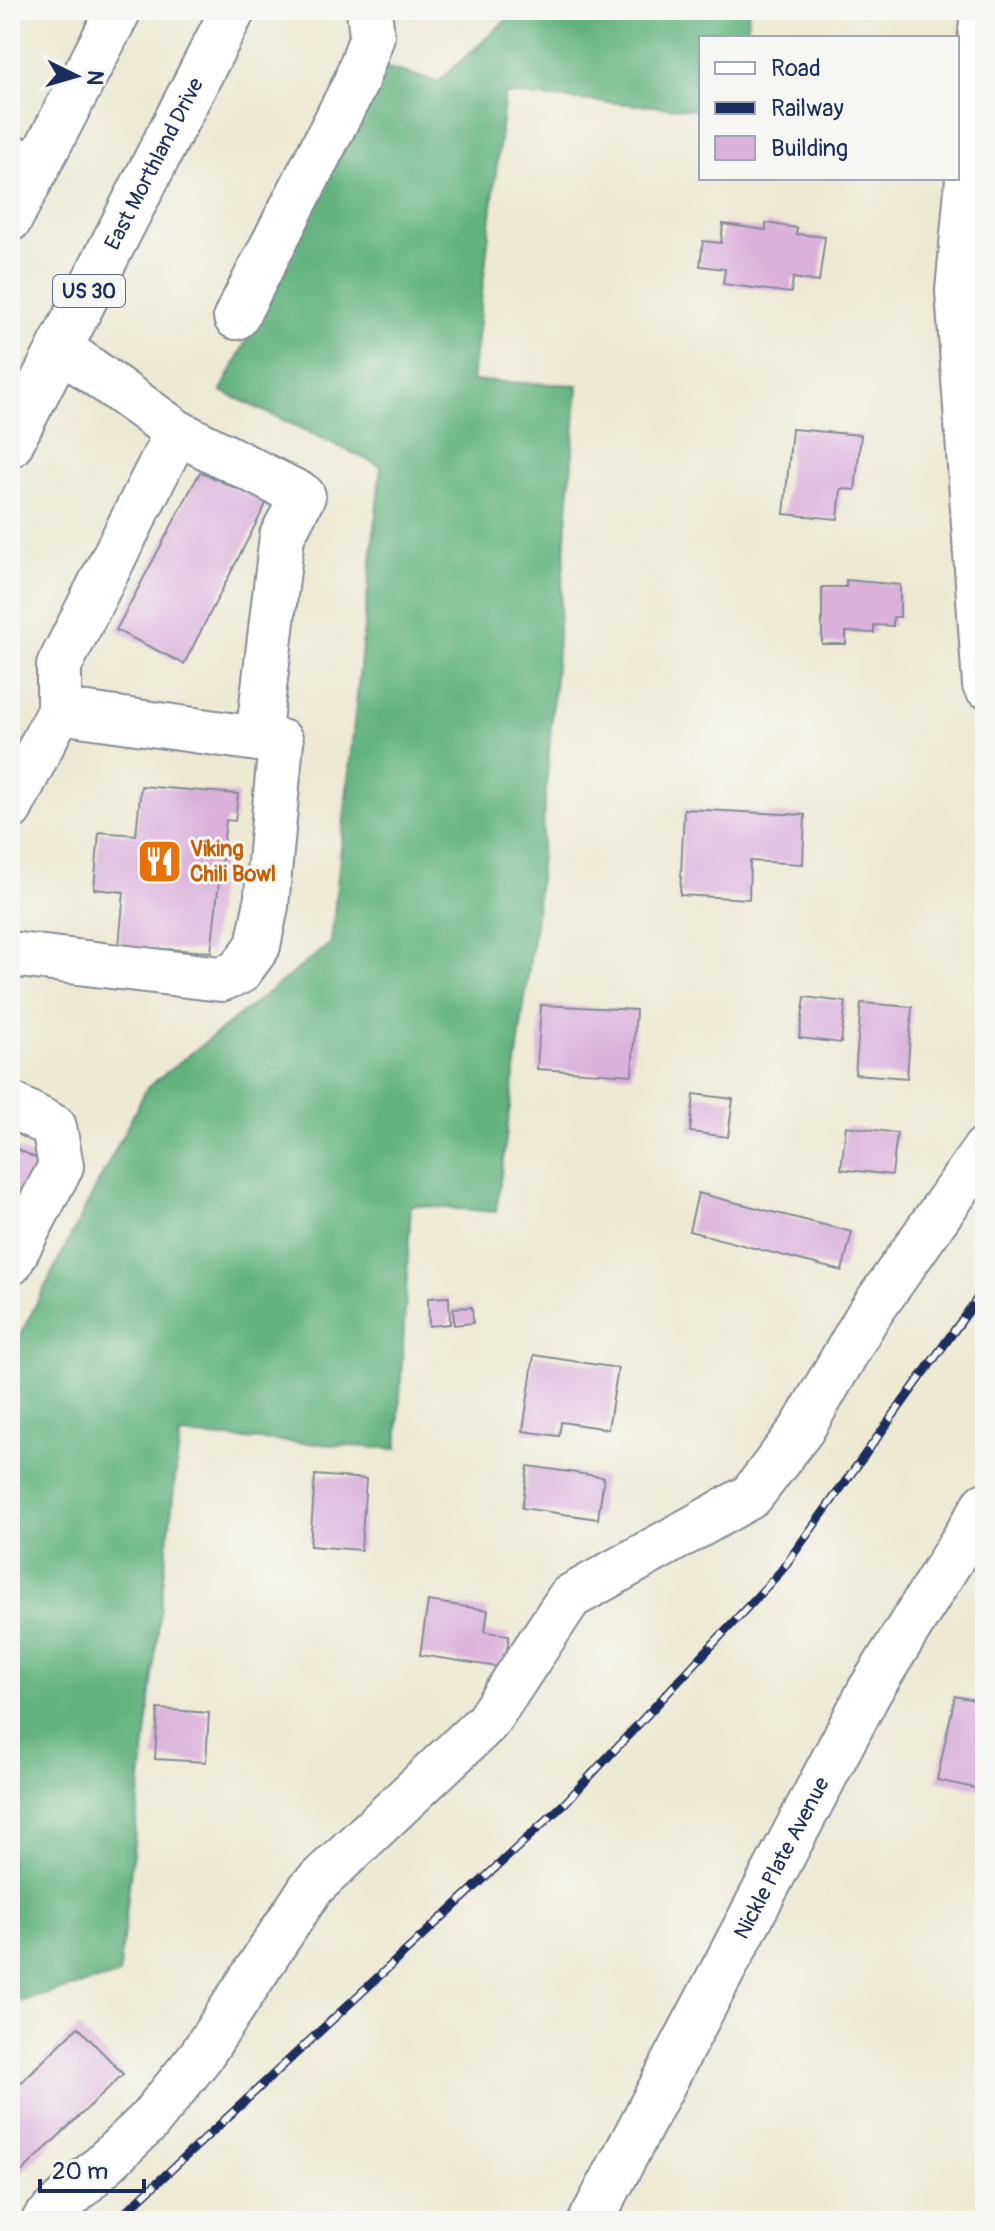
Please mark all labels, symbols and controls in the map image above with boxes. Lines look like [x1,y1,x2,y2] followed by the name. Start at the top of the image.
[36,36,116,116] north arrow
[699,36,959,180] legend
[771,54,821,83] text: Road
[80,69,110,86] text: N
[98,73,210,255] street label: East Morthland Drive
[771,94,844,123] text: Railway
[771,134,848,163] text: Building
[53,275,125,307] road number: US 30
[190,835,276,888] place label: Viking Chili Bowl
[135,838,183,886] restaurant icon: Viking Chili Bowl
[728,1772,836,1944] street label: Nickle Plate Avenue
[40,2143,144,2193] scale bar
[52,2157,108,2186] text: 20 m

